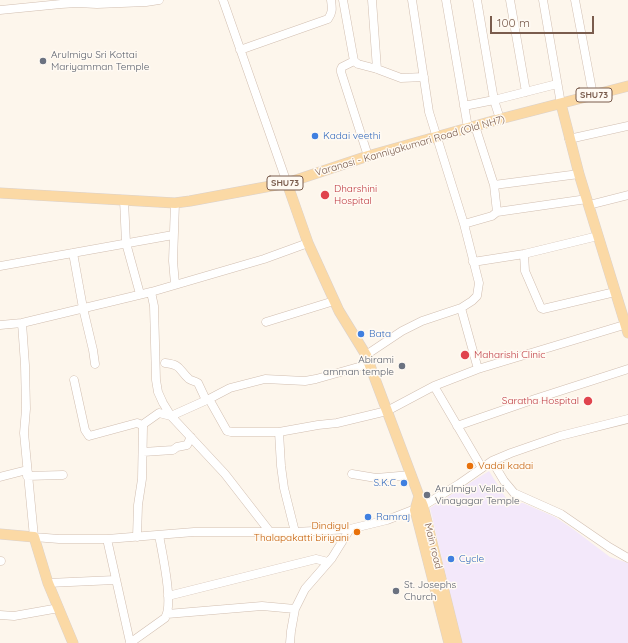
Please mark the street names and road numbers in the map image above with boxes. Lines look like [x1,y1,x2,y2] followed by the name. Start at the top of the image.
[576,88,612,102] road number: SHU73
[314,113,506,179] street label: Varanasi - Kanniyakumari Road (Old NH7)
[267,176,303,190] road number: SHU73
[422,522,444,570] street label: Main road

